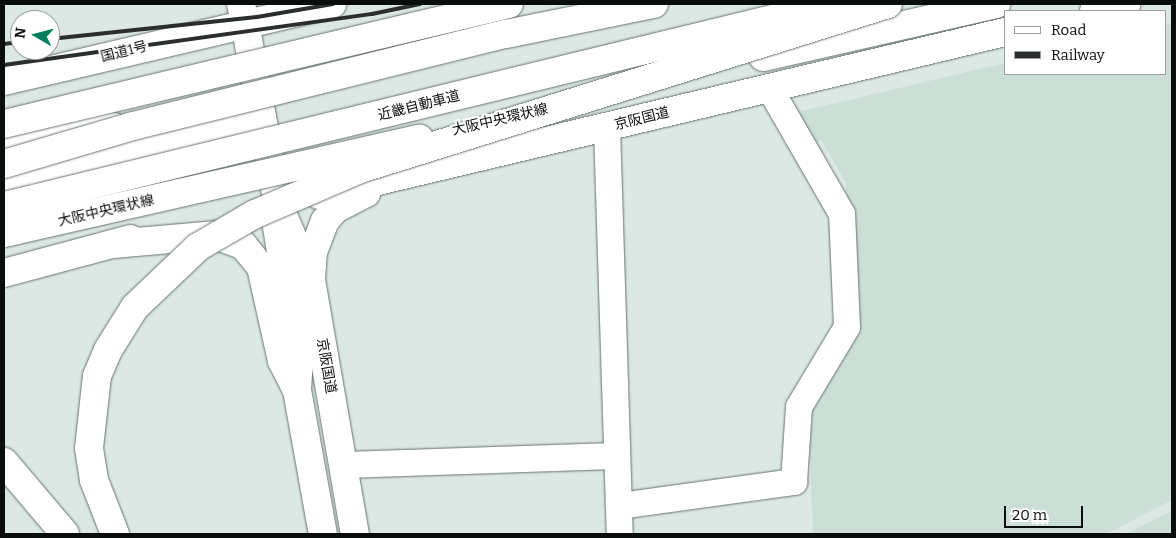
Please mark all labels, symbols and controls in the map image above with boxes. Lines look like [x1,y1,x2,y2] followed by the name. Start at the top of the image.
[10,10,60,60] north arrow
[1004,10,1166,75] legend
[1051,21,1086,39] text: Road
[11,26,30,40] text: N
[99,38,149,66] street label: 国道1号
[1051,46,1105,64] text: Railway
[376,88,462,124] street label: 近畿自動車道
[450,101,550,139] street label: 大阪中央環状線
[613,104,671,134] street label: 京阪国道
[56,192,156,230] street label: 大阪中央環状線
[313,337,339,395] street label: 京阪国道
[1006,496,1085,528] scale bar
[1012,506,1047,524] text: 20 m

